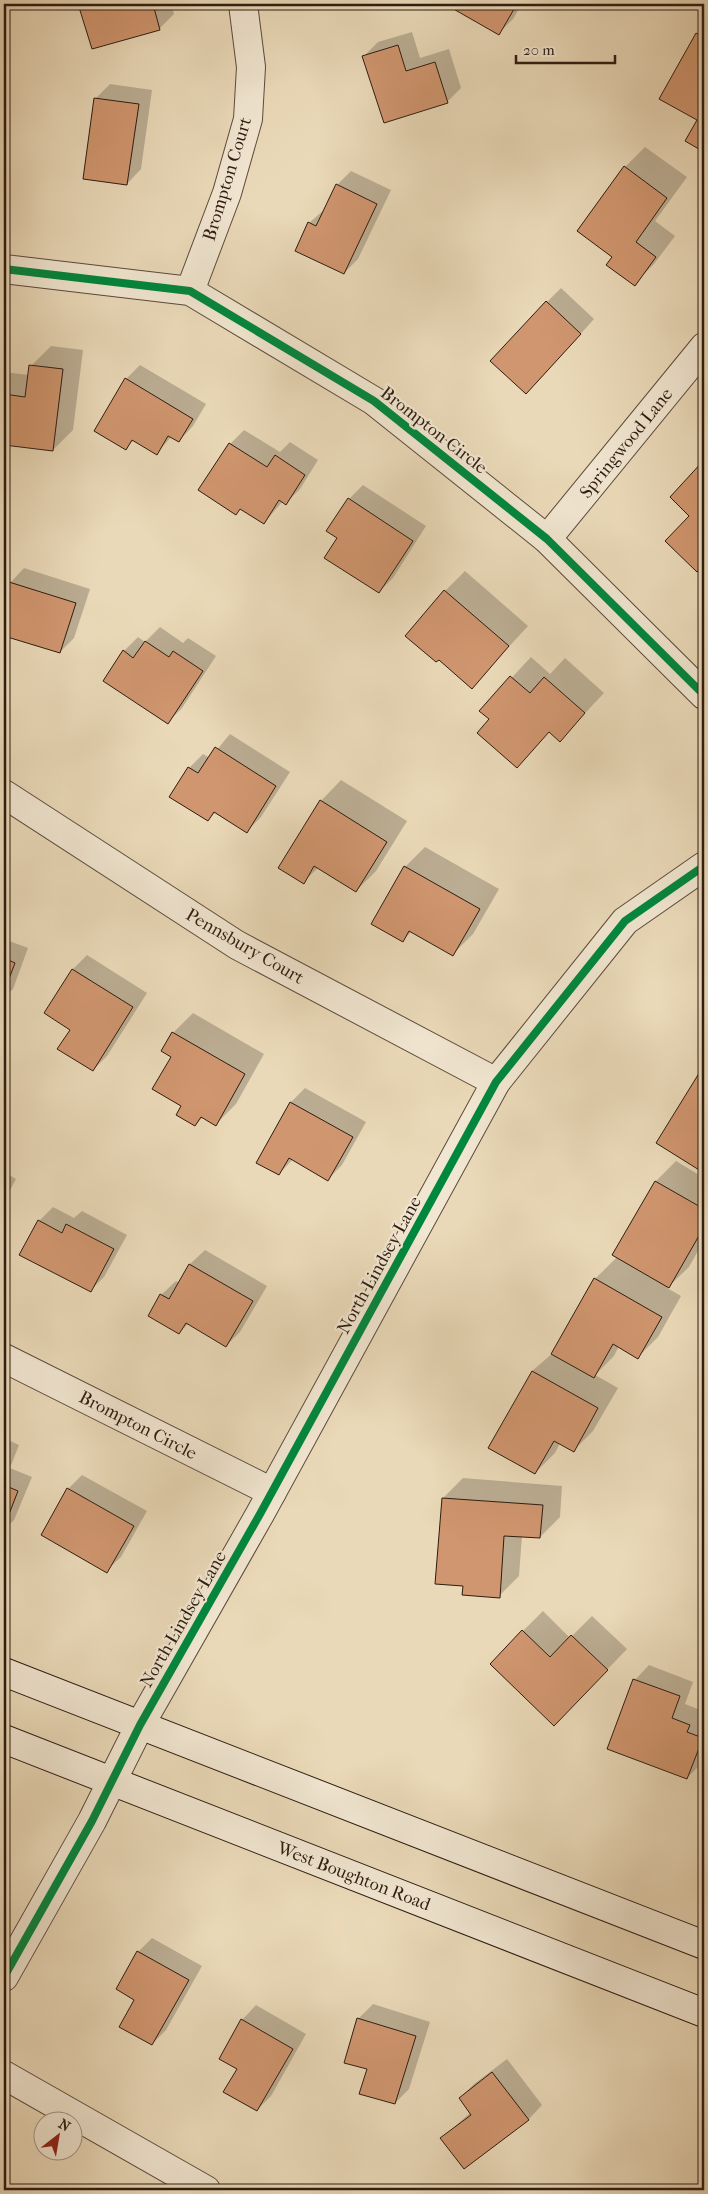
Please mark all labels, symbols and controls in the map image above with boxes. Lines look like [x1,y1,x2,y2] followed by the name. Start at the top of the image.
[516,32,614,64] scale bar
[523,41,555,59] text: 20 m
[199,114,256,244] street label: Brompton Court
[376,382,491,479] street label: Brompton Circle
[575,384,677,503] street label: Springwood Lane
[182,904,308,989] street label: Pennsbury Court
[333,1193,426,1338] street label: North Lindsey Lane
[75,1387,200,1464] street label: Brompton Circle
[136,1547,231,1691] street label: North Lindsey Lane
[273,1837,434,1915] street label: West Boughton Road
[32,2112,82,2162] north arrow
[56,2115,74,2136] text: N

